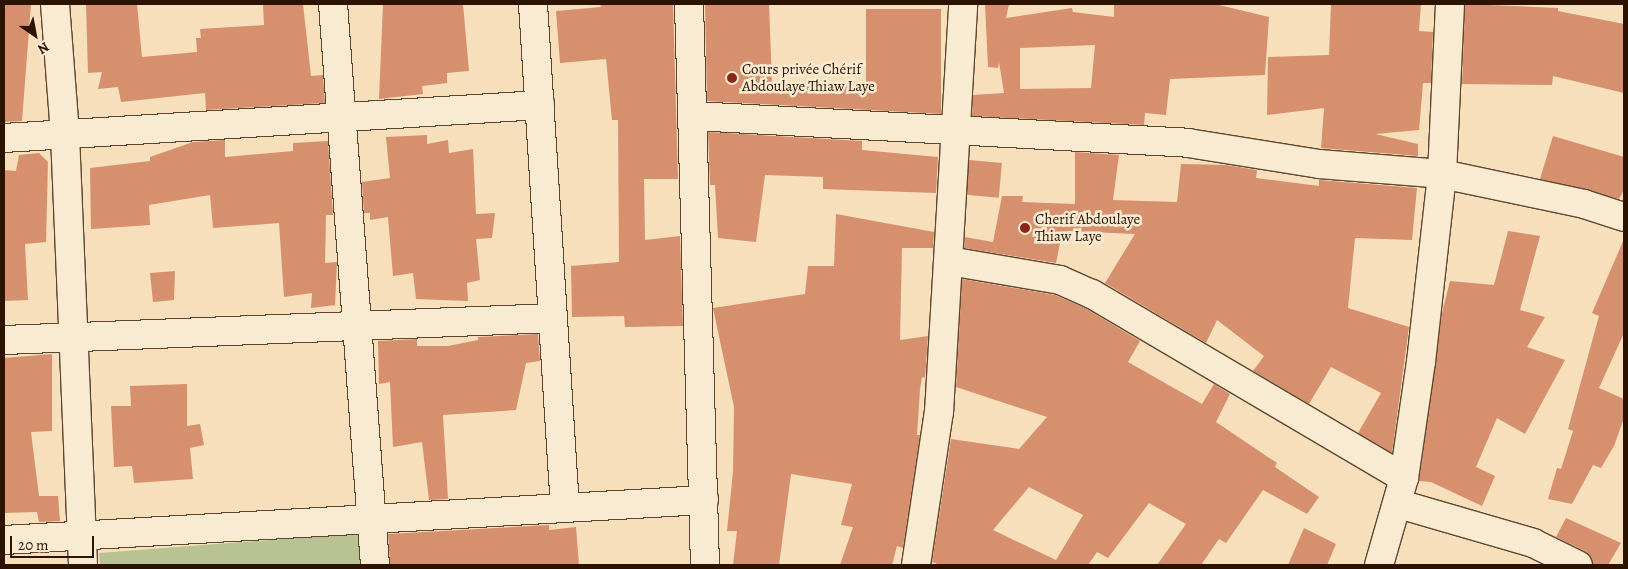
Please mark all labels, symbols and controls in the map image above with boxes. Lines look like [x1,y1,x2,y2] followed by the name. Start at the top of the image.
[10,10,60,60] north arrow
[34,37,53,59] text: N
[742,60,875,95] place label: Cours privée Chérif Abdoulaye Thiaw Laye
[726,72,738,84] marker: Cours privée Chérif Abdoulaye Thiaw Laye
[1035,210,1140,245] place label: Cherif Abdoulaye Thiaw Laye
[1019,222,1031,234] marker: Cherif Abdoulaye Thiaw Laye
[12,526,96,558] scale bar
[18,535,49,555] text: 20 m

